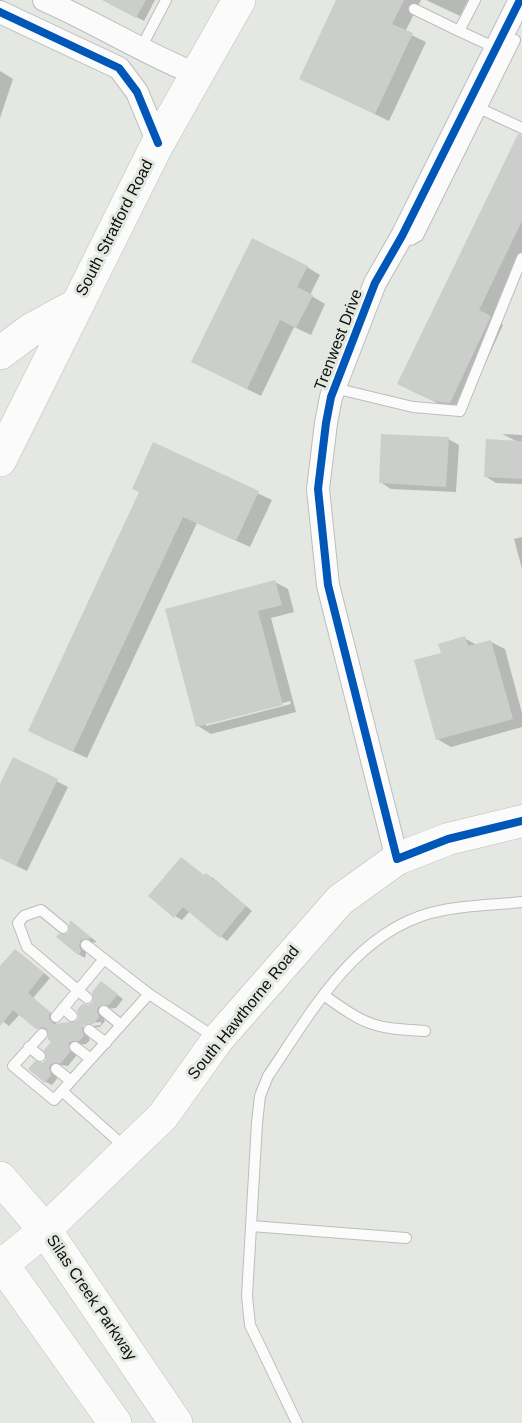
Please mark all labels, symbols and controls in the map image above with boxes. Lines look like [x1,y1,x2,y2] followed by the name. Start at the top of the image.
[72,157,158,299] street label: South Stratford Road
[311,287,367,393] street label: Trenwest Drive
[184,942,304,1084] street label: South Hawthorne Road
[42,1231,140,1365] street label: Silas Creek Parkway

